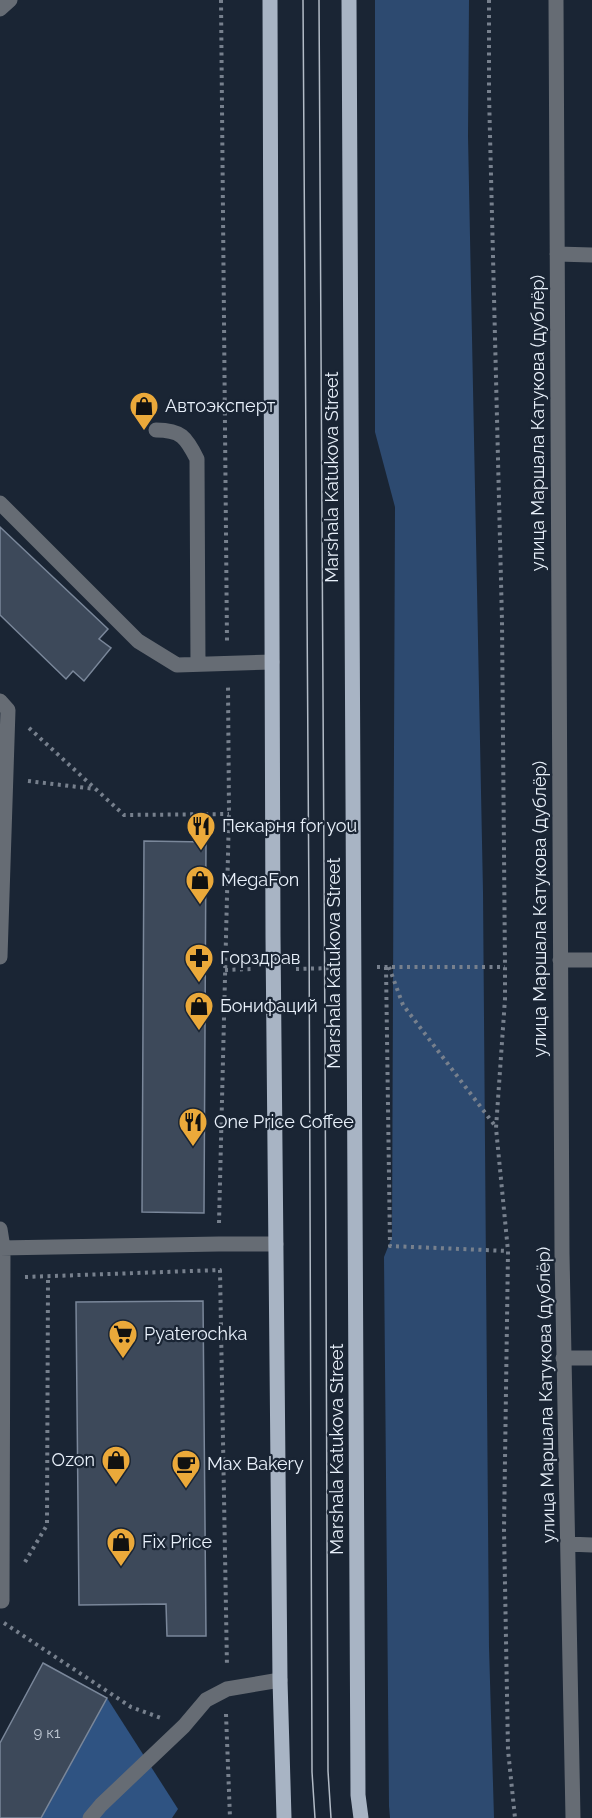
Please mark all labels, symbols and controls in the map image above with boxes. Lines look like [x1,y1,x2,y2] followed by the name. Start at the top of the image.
[527,275,548,571] street label: улица Маршала Катукова (дублёр)
[321,371,342,583] street label: Marshala Katukova Street
[128,390,160,432] shop icon: Автоэксперт
[165,395,276,416] place label: Автоэксперт
[529,761,550,1057] street label: улица Маршала Катукова (дублёр)
[185,810,217,852] restaurant icon: Пекарня for you
[222,815,357,836] place label: Пекарня for you
[323,857,344,1069] street label: Marshala Katukova Street
[184,864,216,906] shop icon: MegaFon
[221,869,299,890] place label: MegaFon
[183,942,215,984] pharmacy icon: Горздрав
[220,947,300,968] place label: Горздрав
[183,990,215,1032] shop icon: Бонифаций
[220,995,318,1016] place label: Бонифаций
[177,1106,209,1148] restaurant icon: One Price Coffee
[214,1111,354,1132] place label: One Price Coffee
[532,1247,559,1543] street label: улица Маршала Катукова (дублёр)
[107,1318,139,1360] supermarket icon: Pyaterochka
[144,1323,247,1344] place label: Pyaterochka
[326,1343,347,1555] street label: Marshala Katukova Street
[100,1444,132,1486] shop icon: Ozon
[170,1448,202,1490] cafe icon: Max Bakery
[52,1449,95,1470] place label: Ozon
[207,1453,304,1474] place label: Max Bakery
[105,1526,137,1568] shop icon: Fix Price
[142,1531,212,1552] place label: Fix Price
[34,1724,61,1742] house number: 9 к1

